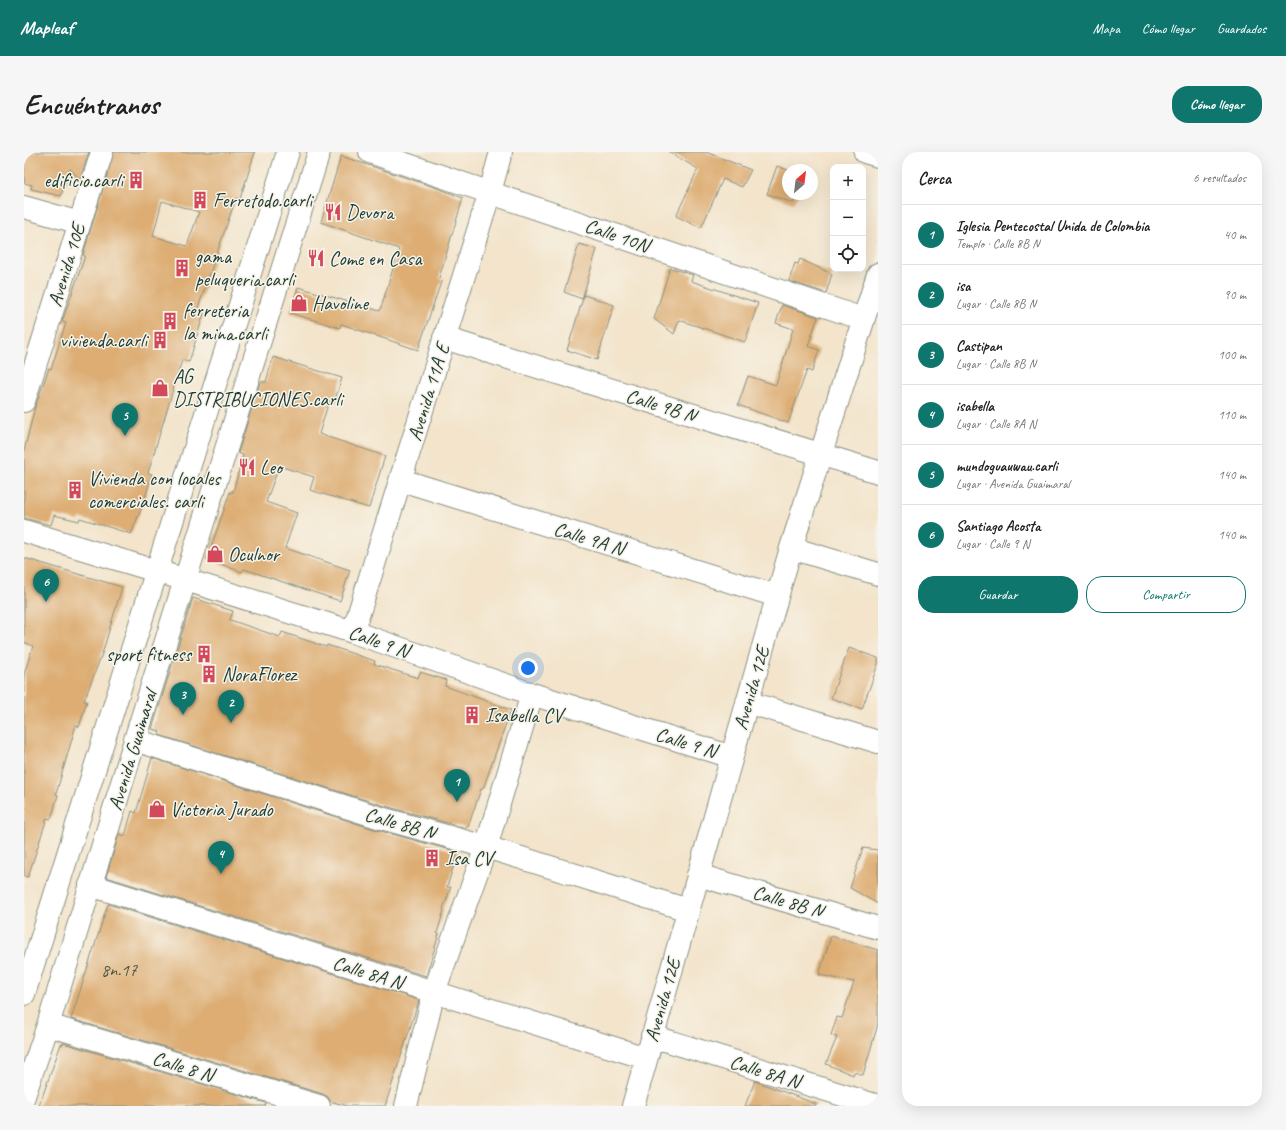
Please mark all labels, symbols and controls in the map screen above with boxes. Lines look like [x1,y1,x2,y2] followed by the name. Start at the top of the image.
[20,16,73,40] text: Mapleaf
[1093,20,1120,37] text: Mapa
[1142,20,1195,37] text: Cómo llegar
[1217,20,1266,37] text: Guardados
[1172,86,1262,123] button: Cómo llegar
[24,87,159,122] text: Encuéntranos
[782,164,818,200] north arrow
[830,164,866,272] map controls
[830,164,866,200] button: +
[44,168,125,193] place label: edificio.carli
[918,168,951,189] text: Cerca
[126,170,146,190] building icon: edificio.carli
[1193,170,1246,186] text: 6 resultados
[213,188,314,213] place label: Ferretodo.carli
[190,190,210,210] building icon: Ferretodo.carli
[346,200,395,225] place label: Devora
[830,200,866,236] button: −
[323,202,343,222] restaurant icon: Devora
[581,213,655,259] street label: Calle 10N
[956,217,1149,236] text: Iglesia Pentecostal Unida de Colombia
[42,218,92,310] street label: Avenida 10E
[928,227,934,243] text: 1
[1224,227,1246,243] text: 40 m
[830,236,866,272] button: locate
[956,236,1039,252] text: Templo · Calle 8B N
[195,244,297,292] place label: gama peluqueria.carli
[329,246,423,271] place label: Come en Casa
[306,248,326,268] restaurant icon: Come en Casa
[172,258,192,278] building icon: gama peluqueria.carli
[956,277,970,296] text: isa
[928,287,934,303] text: 2
[1224,287,1246,303] text: 90 m
[312,291,369,316] place label: Havoline
[289,293,309,313] shop icon: Havoline
[956,296,1036,312] text: Lugar · Calle 8B N
[183,298,270,346] place label: ferreteria la mina.carli
[160,311,180,331] building icon: ferreteria la mina.carli
[60,328,149,353] place label: vivienda.carli
[150,330,170,350] building icon: vivienda.carli
[956,337,1002,356] text: Castipan
[402,338,456,444] street label: Avenida 11A E
[928,347,934,363] text: 3
[1218,347,1246,363] text: 100 m
[956,356,1036,372] text: Lugar · Calle 8B N
[173,364,345,412] place label: AG DISTRIBUCIONES.carli
[150,378,170,398] shop icon: AG DISTRIBUCIONES.carli
[623,383,701,429] street label: Calle 9B N
[956,397,994,416] text: isabella
[112,403,138,436] pin: 5
[928,407,934,423] text: 4
[1218,407,1246,423] text: 110 m
[956,416,1036,432] text: Lugar · Calle 8A N
[260,455,284,480] place label: Leo
[237,457,257,477] restaurant icon: Leo
[956,457,1057,476] text: mundoguauwau.carli
[88,466,222,514] place label: Vivienda con locales comerciales. carli
[928,467,934,483] text: 5
[1218,467,1246,483] text: 140 m
[956,476,1070,492] text: Lugar · Avenida Guaimaral
[65,480,85,500] building icon: Vivienda con locales comerciales. carli
[551,516,630,562] street label: Calle 9A N
[956,517,1041,536] text: Santiago Acosta
[928,527,934,543] text: 6
[1218,527,1246,543] text: 140 m
[956,536,1029,552] text: Lugar · Calle 9 N
[228,542,281,567] place label: Oculnor
[205,544,225,564] shop icon: Oculnor
[33,569,59,602] pin: 6
[918,576,1078,613] button: Guardar
[1086,576,1246,613] button: Compartir
[345,620,415,664] street label: Calle 9 N
[728,641,776,733] street label: Avenida 12E
[106,642,193,667] place label: sport fitness
[194,644,214,664] building icon: sport fitness
[518,658,538,678] your location
[222,662,299,687] place label: NoraFlorez
[199,664,219,684] building icon: NoraFlorez
[170,682,196,715] pin: 3
[102,684,164,813] street label: Avenida Guaimaral
[218,690,244,723] pin: 2
[485,703,567,728] place label: Isabella CV
[462,705,482,725] building icon: Isabella CV
[653,721,722,764] street label: Calle 9 N
[444,769,470,802] pin: 1
[170,797,274,822] place label: Victoria Jurado
[147,799,167,819] shop icon: Victoria Jurado
[362,802,440,846] street label: Calle 8B N
[208,841,234,874] pin: 4
[445,846,497,871] place label: Isa CV
[422,848,442,868] building icon: Isa CV
[750,880,828,924] street label: Calle 8B N
[330,950,409,996] street label: Calle 8A N
[639,953,687,1045] street label: Avenida 12E
[101,959,138,981] house number: 8n.17
[150,1045,219,1088] street label: Calle 8 N
[727,1049,806,1095] street label: Calle 8A N

